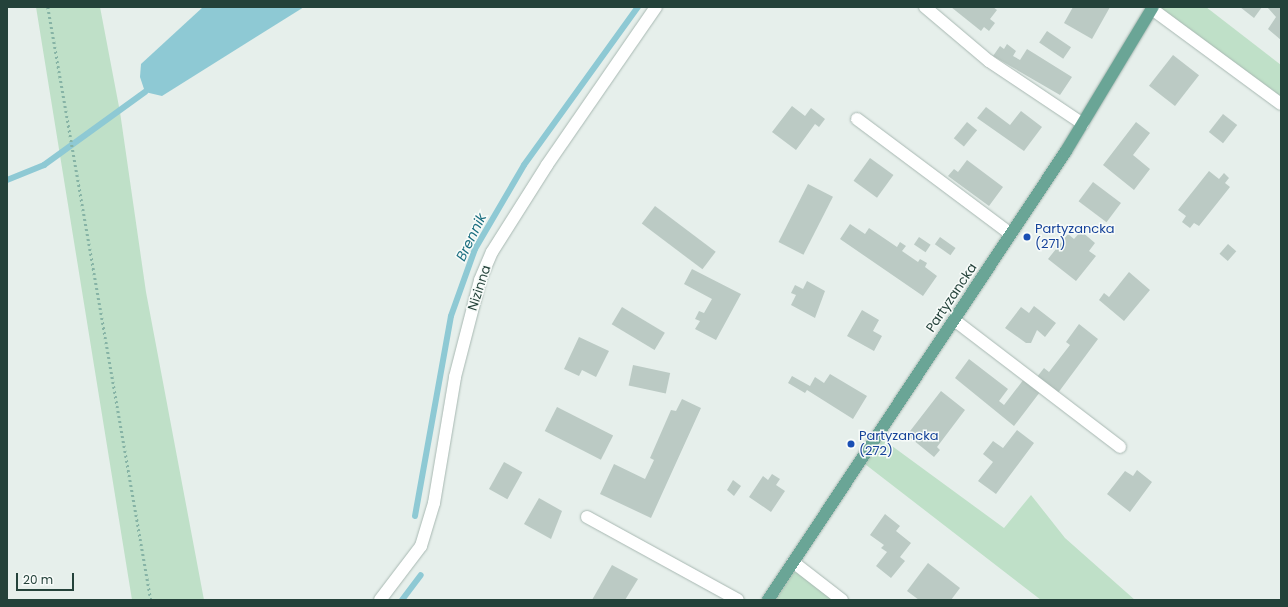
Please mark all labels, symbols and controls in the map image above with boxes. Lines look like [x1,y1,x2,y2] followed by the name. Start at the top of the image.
[452,210,490,264] water label: Brennik
[1035,222,1115,253] place label: Partyzancka (271)
[1022,232,1032,242] marker: Partyzancka (271)
[923,261,981,335] street label: Partyzancka
[465,263,495,313] street label: Nizinna
[859,429,939,460] place label: Partyzancka (272)
[846,439,856,449] marker: Partyzancka (272)
[18,565,76,591] scale bar
[23,571,53,588] text: 20 m

